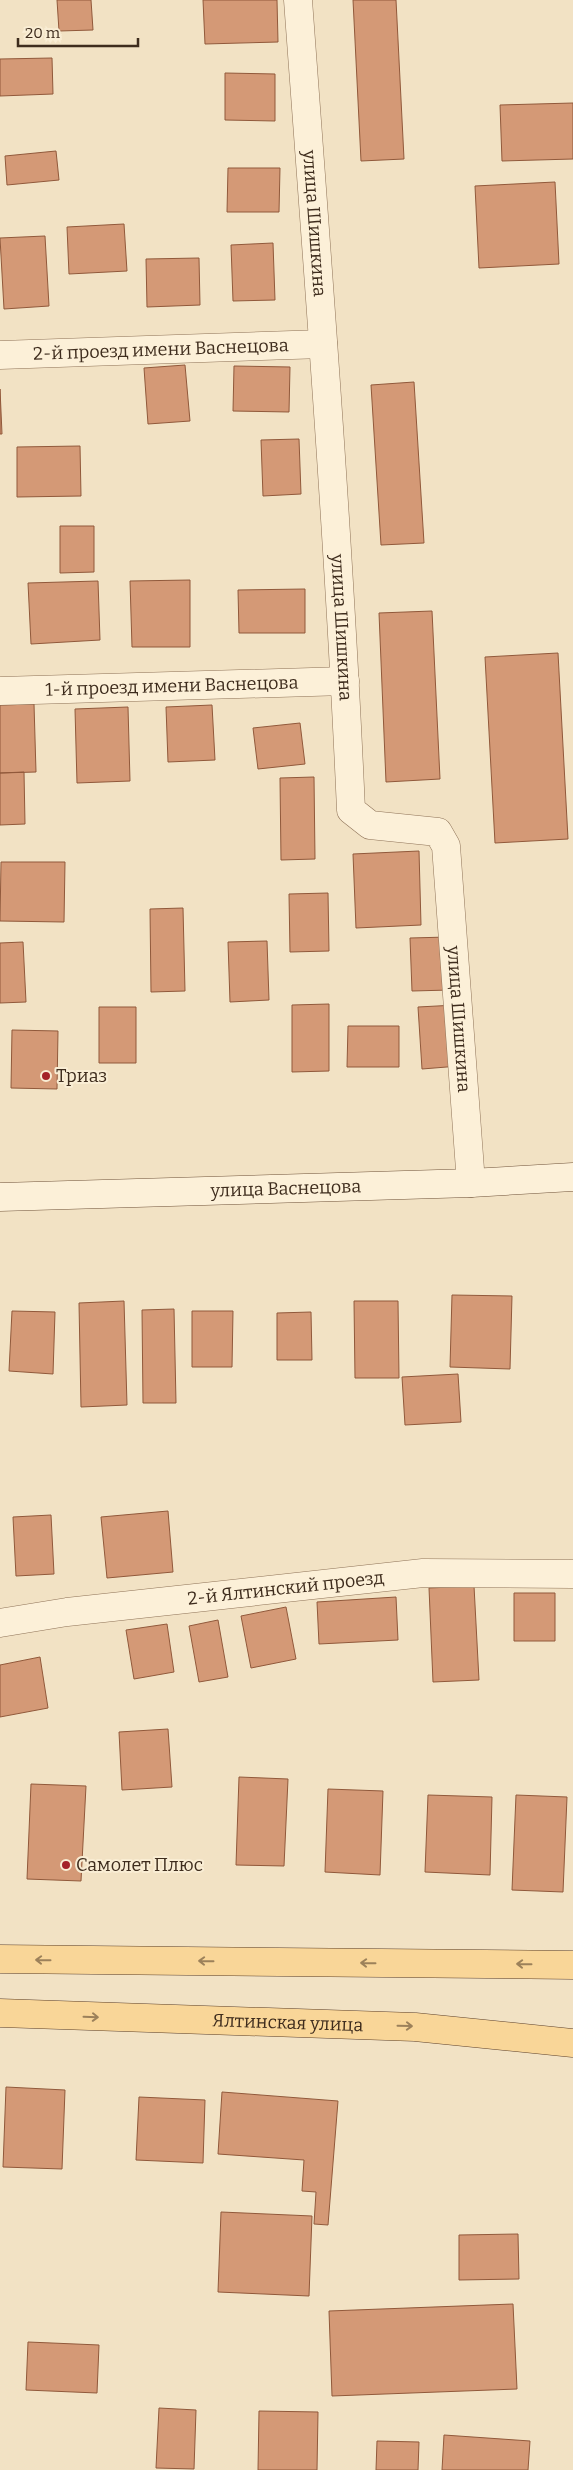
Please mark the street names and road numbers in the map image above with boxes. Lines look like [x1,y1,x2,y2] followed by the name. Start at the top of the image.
[298,148,331,298] street label: улица Шишкина
[33,334,289,365] street label: 2-й проезд имени Васнецова
[326,552,357,702] street label: улица Шишкина
[45,671,299,701] street label: 1-й проезд имени Васнецова
[442,944,475,1093] street label: улица Шишкина
[209,1175,362,1202] street label: улица Васнецова
[187,1566,385,1610] street label: 2-й Ялтинский проезд
[212,2009,364,2036] street label: Ялтинская улица

